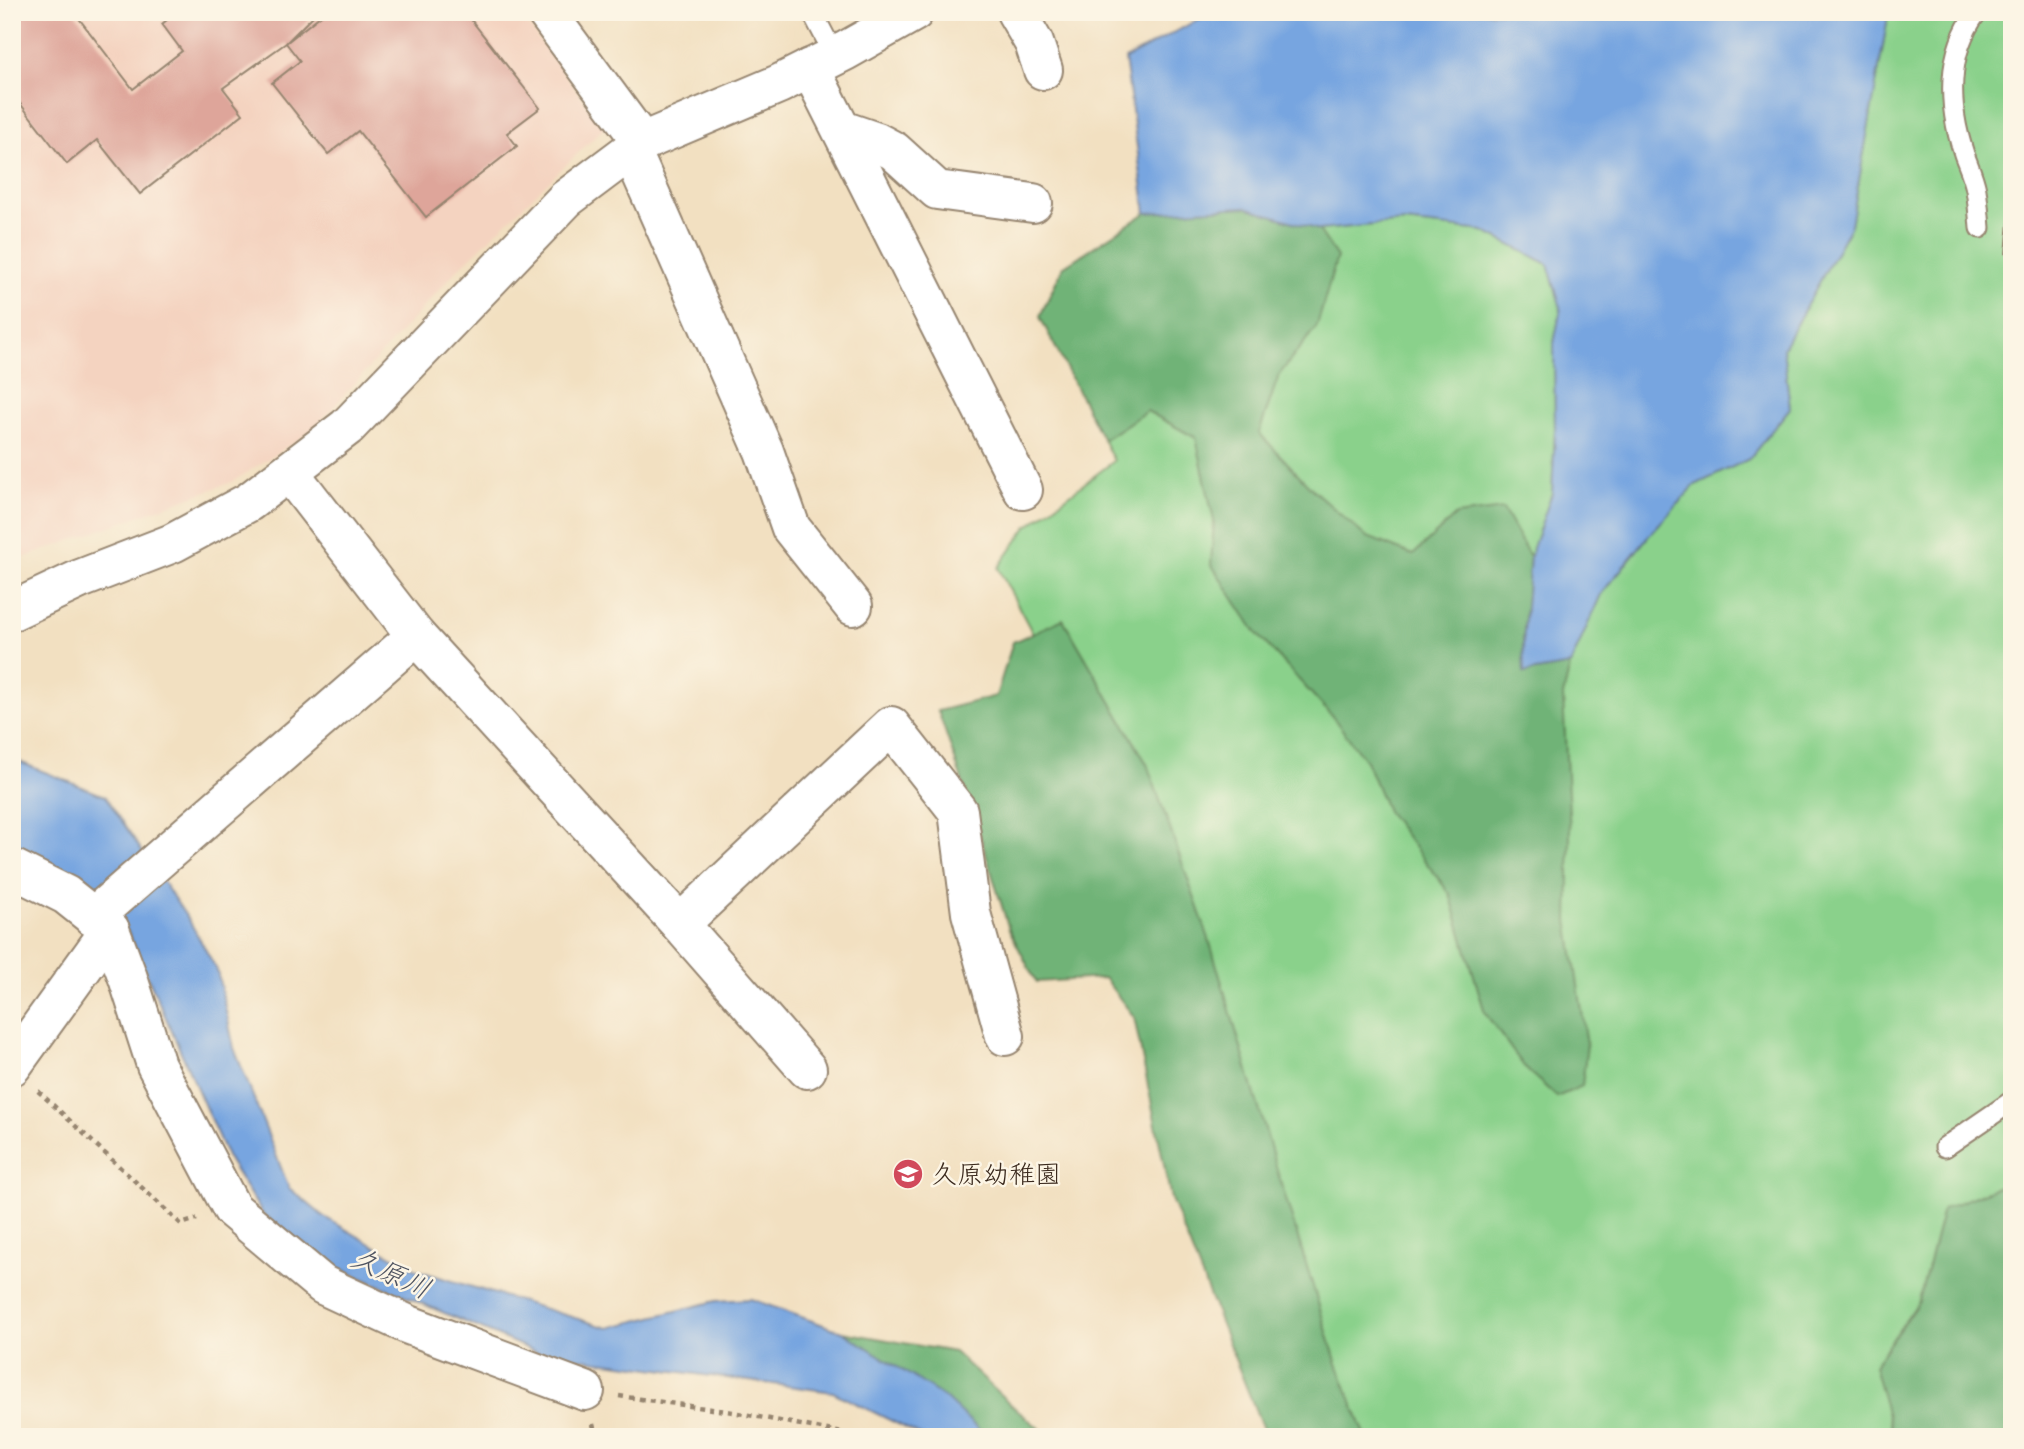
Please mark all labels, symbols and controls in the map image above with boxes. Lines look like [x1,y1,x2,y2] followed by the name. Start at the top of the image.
[931,1151,1061,1197] place label: 久原幼稚園
[891,1157,925,1191] school or university icon: 久原幼稚園
[343,1233,439,1313] water label: 久原川

